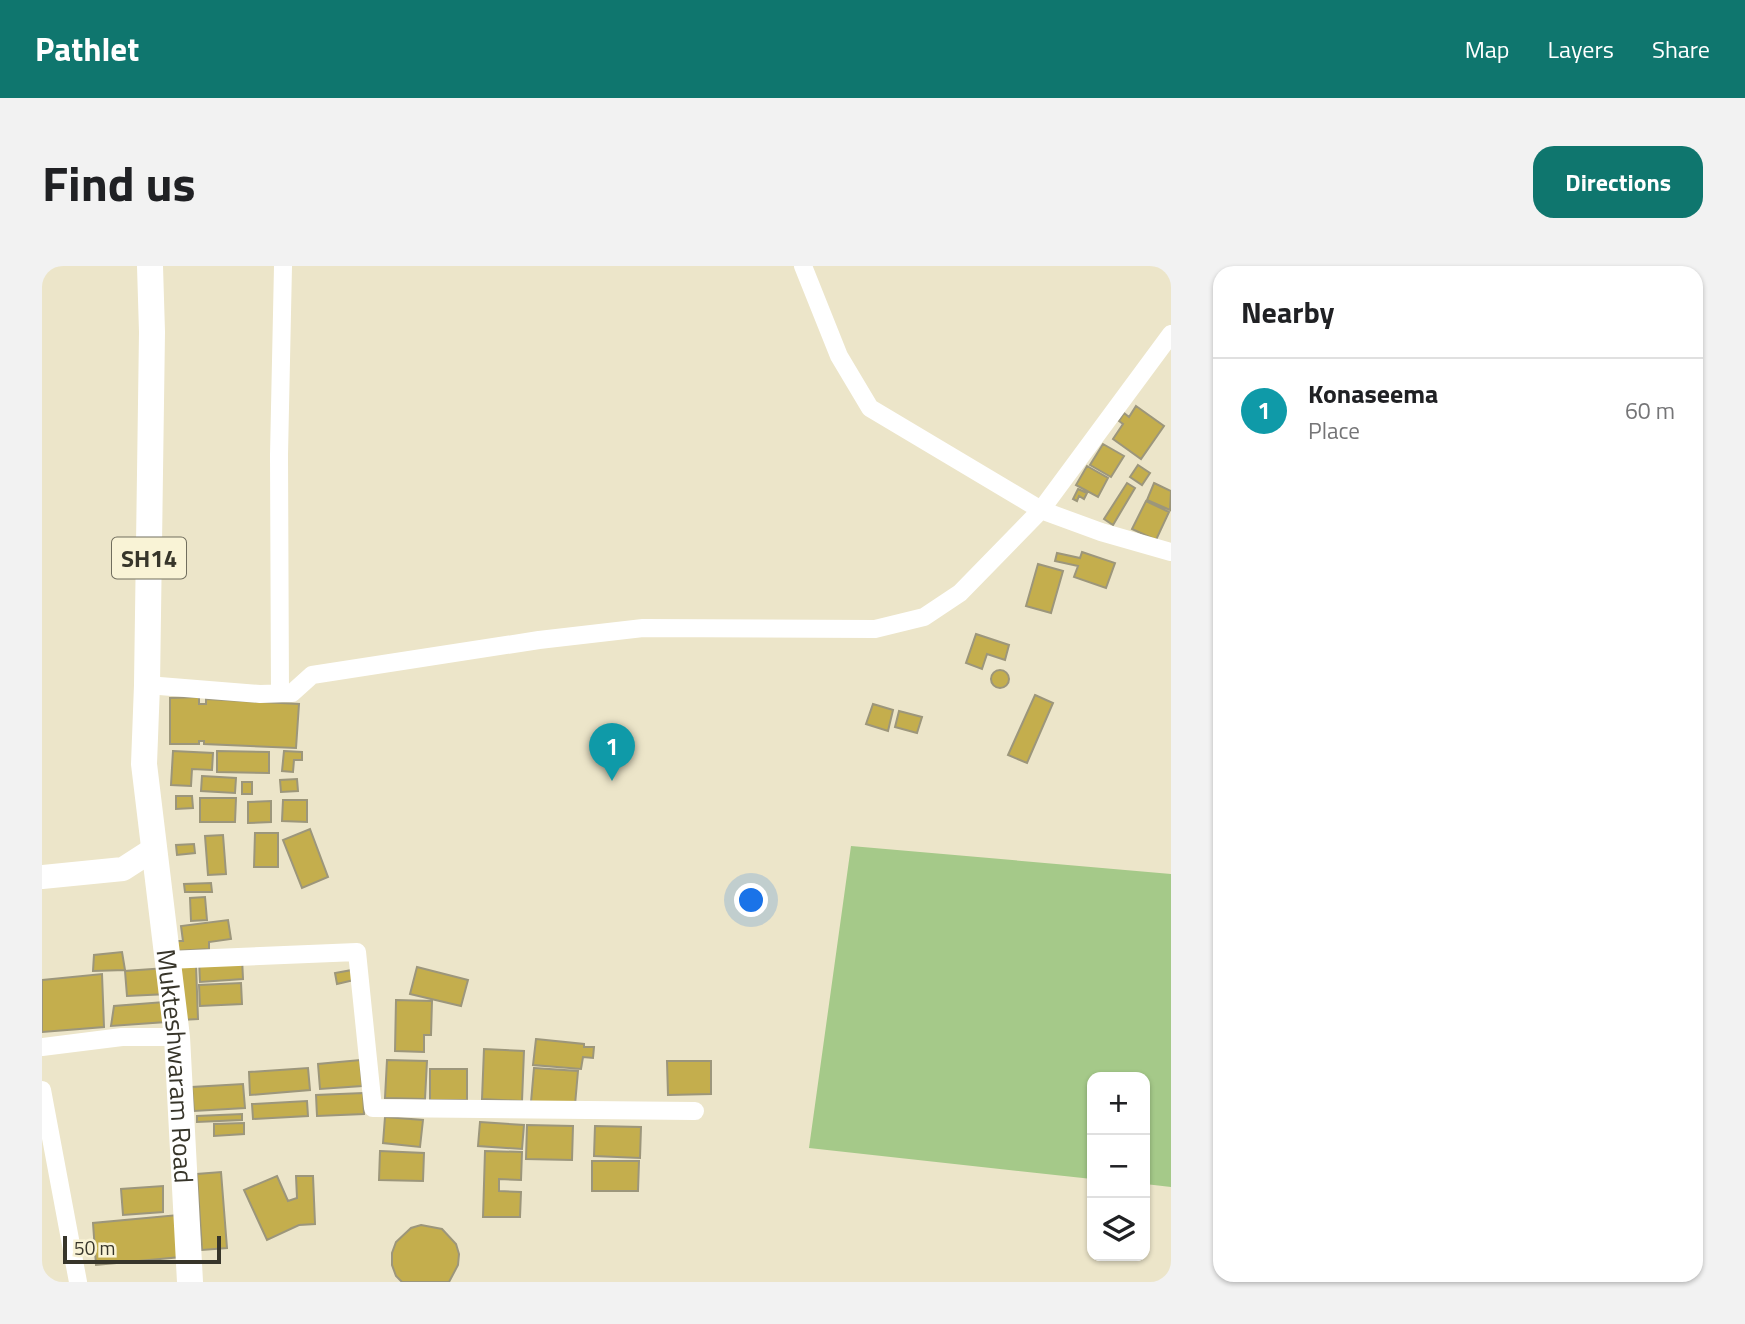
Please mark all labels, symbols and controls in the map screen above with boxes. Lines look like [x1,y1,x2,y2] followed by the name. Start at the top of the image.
[35,24,139,74] text: Pathlet
[1465,31,1510,67] text: Map
[1548,31,1614,67] text: Layers
[1652,31,1710,67] text: Share
[42,145,196,220] text: Find us
[1533,146,1703,218] button: Directions
[1241,289,1334,335] text: Nearby
[1308,374,1438,413] text: Konaseema
[1258,393,1270,428] text: 1
[1625,393,1675,428] text: 60 m
[1308,413,1360,448] text: Place
[112,538,186,578] road number: SH14
[589,723,635,781] pin: 1
[734,883,768,917] your location
[147,947,204,1184] street label: Mukteshwaram Road
[1087,1072,1150,1261] map controls
[1087,1072,1150,1135] button: +
[1087,1135,1150,1198] button: −
[1087,1198,1150,1261] button: layers
[63,1233,220,1265] scale bar
[74,1233,115,1262] text: 50 m

